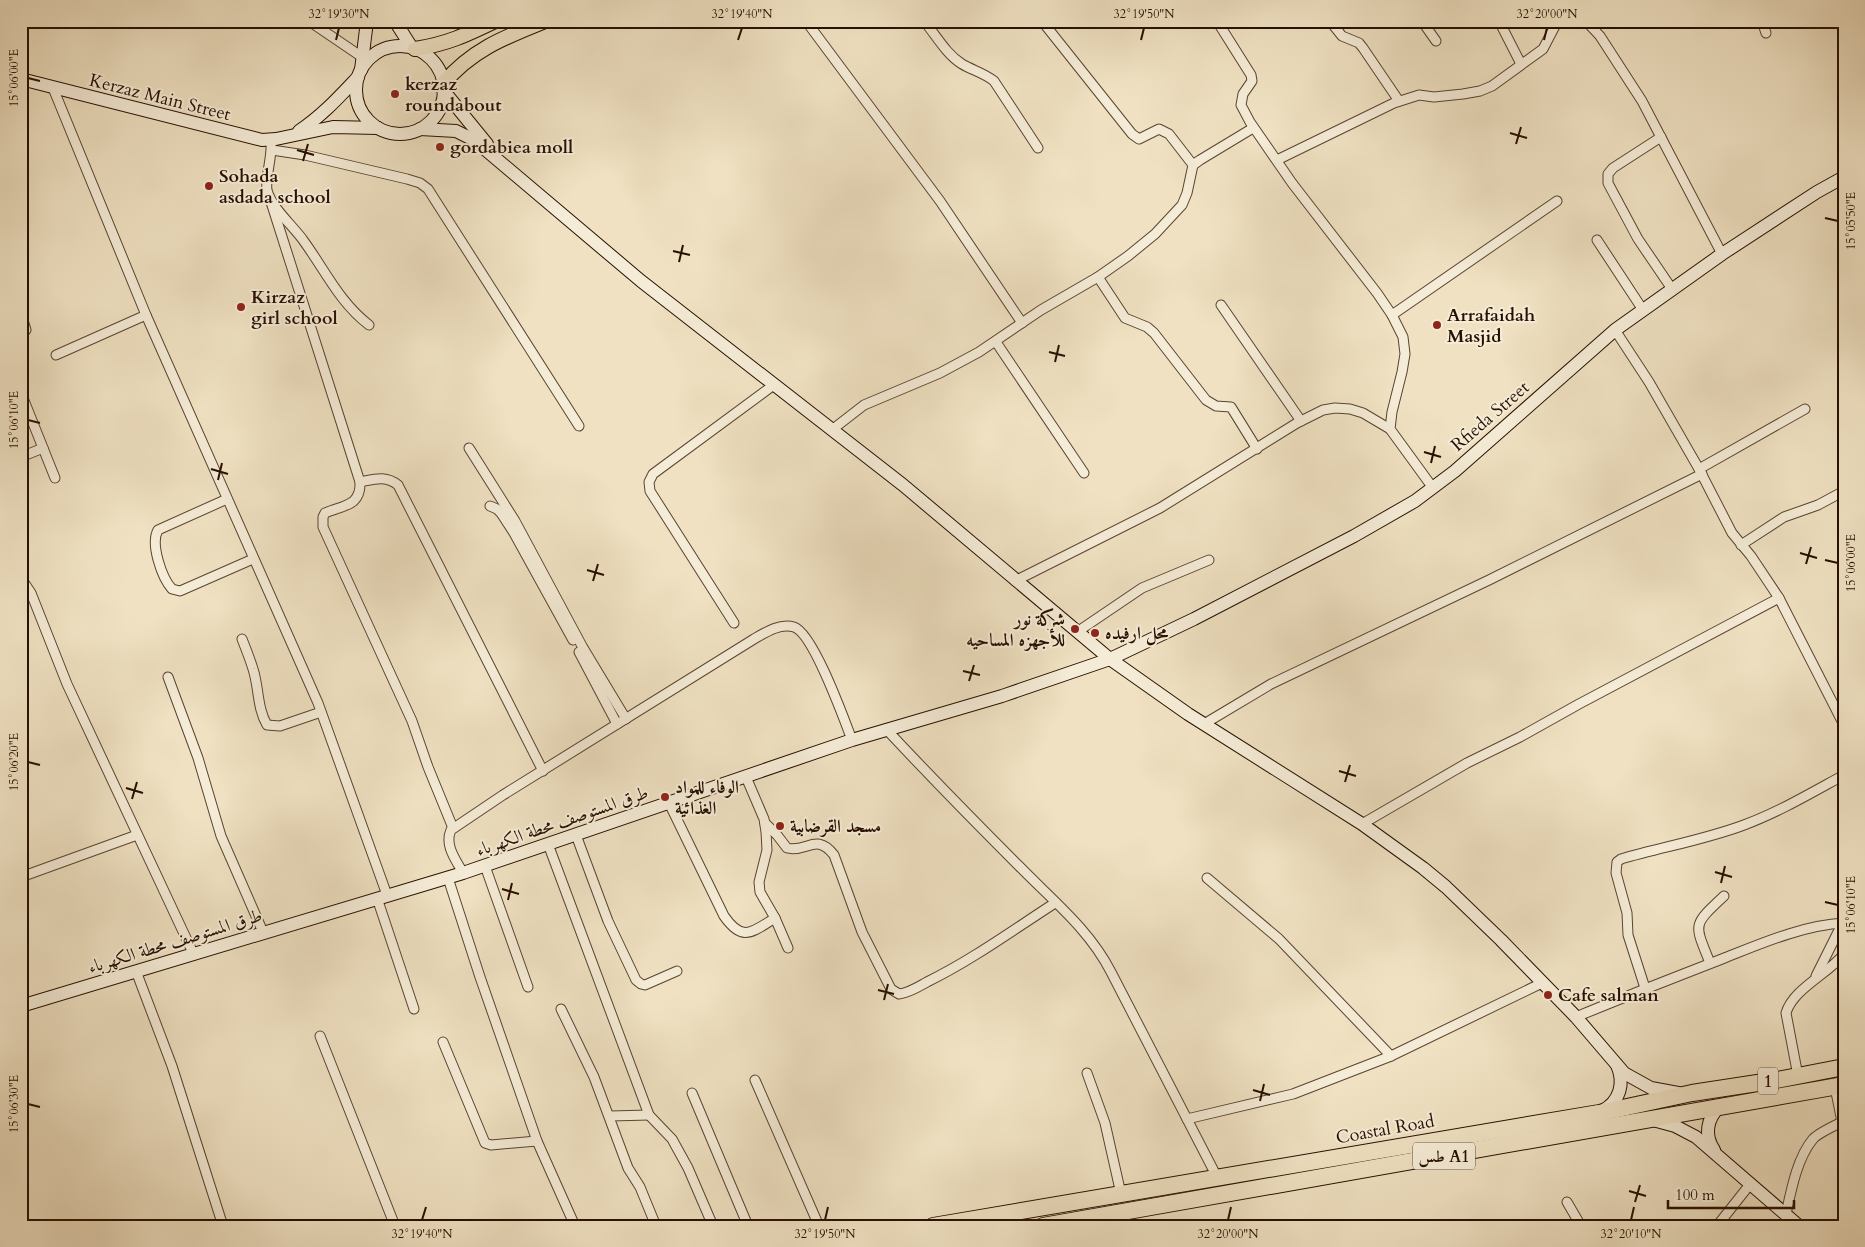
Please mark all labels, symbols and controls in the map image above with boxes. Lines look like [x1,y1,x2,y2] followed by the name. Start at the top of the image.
[309,6,370,22] text: 32°19'30"N
[712,6,773,22] text: 32°19'40"N
[1114,6,1175,22] text: 32°19'50"N
[1517,6,1578,22] text: 32°20'00"N
[6,49,22,107] text: 15°06'00"E
[87,68,234,127] street label: Kerzaz Main Street
[405,72,502,118] place label: kerzaz roundabout
[389,88,401,100] marker: kerzaz roundabout
[450,135,573,160] place label: gordabiea moll
[434,141,446,153] marker: gordabiea moll
[219,164,331,210] place label: Sohada asdada school
[203,180,215,192] marker: Sohada asdada school
[1843,192,1859,250] text: 15°05'50"E
[251,285,338,331] place label: Kirzaz girl school
[235,301,247,313] marker: Kirzaz girl school
[1447,303,1535,349] place label: Arrafaidah Masjid
[1431,319,1443,331] marker: Arrafaidah Masjid
[1446,375,1535,457] street label: Rfieda Street
[6,391,22,449] text: 15°06'10"E
[1843,534,1859,592] text: 15°06'00"E
[966,607,1065,653] place label: شركة نور للأجهزه المساحيه
[1105,621,1169,646] place label: محل ارفيده
[1069,623,1081,635] marker: شركة نور للأجهزه المساحيه
[1089,627,1101,639] marker: محل ارفيده
[6,733,22,791] text: 15°06'20"E
[675,775,739,821] place label: الوفاء للمواد الغذائية
[473,780,652,863] street label: طرق المستوصف محطة الكهرباء
[659,791,671,803] marker: الوفاء للمواد الغذائية
[790,814,881,839] place label: مسجد القرضابية
[774,820,786,832] marker: مسجد القرضابية
[1843,876,1859,934] text: 15°06'10"E
[85,903,265,980] street label: طرق المستوصف محطة الكهرباء
[1558,983,1659,1008] place label: Cafe salman
[1542,989,1554,1001] marker: Cafe salman
[1758,1068,1778,1094] road number: 1
[6,1075,22,1133] text: 15°06'30"E
[1334,1108,1437,1150] street label: Coastal Road
[1413,1142,1475,1170] road number: طس A1
[1668,1177,1794,1209] scale bar
[1675,1185,1715,1205] text: 100 m
[392,1226,453,1242] text: 32°19'40"N
[795,1226,856,1242] text: 32°19'50"N
[1198,1226,1259,1242] text: 32°20'00"N
[1601,1226,1662,1242] text: 32°20'10"N

